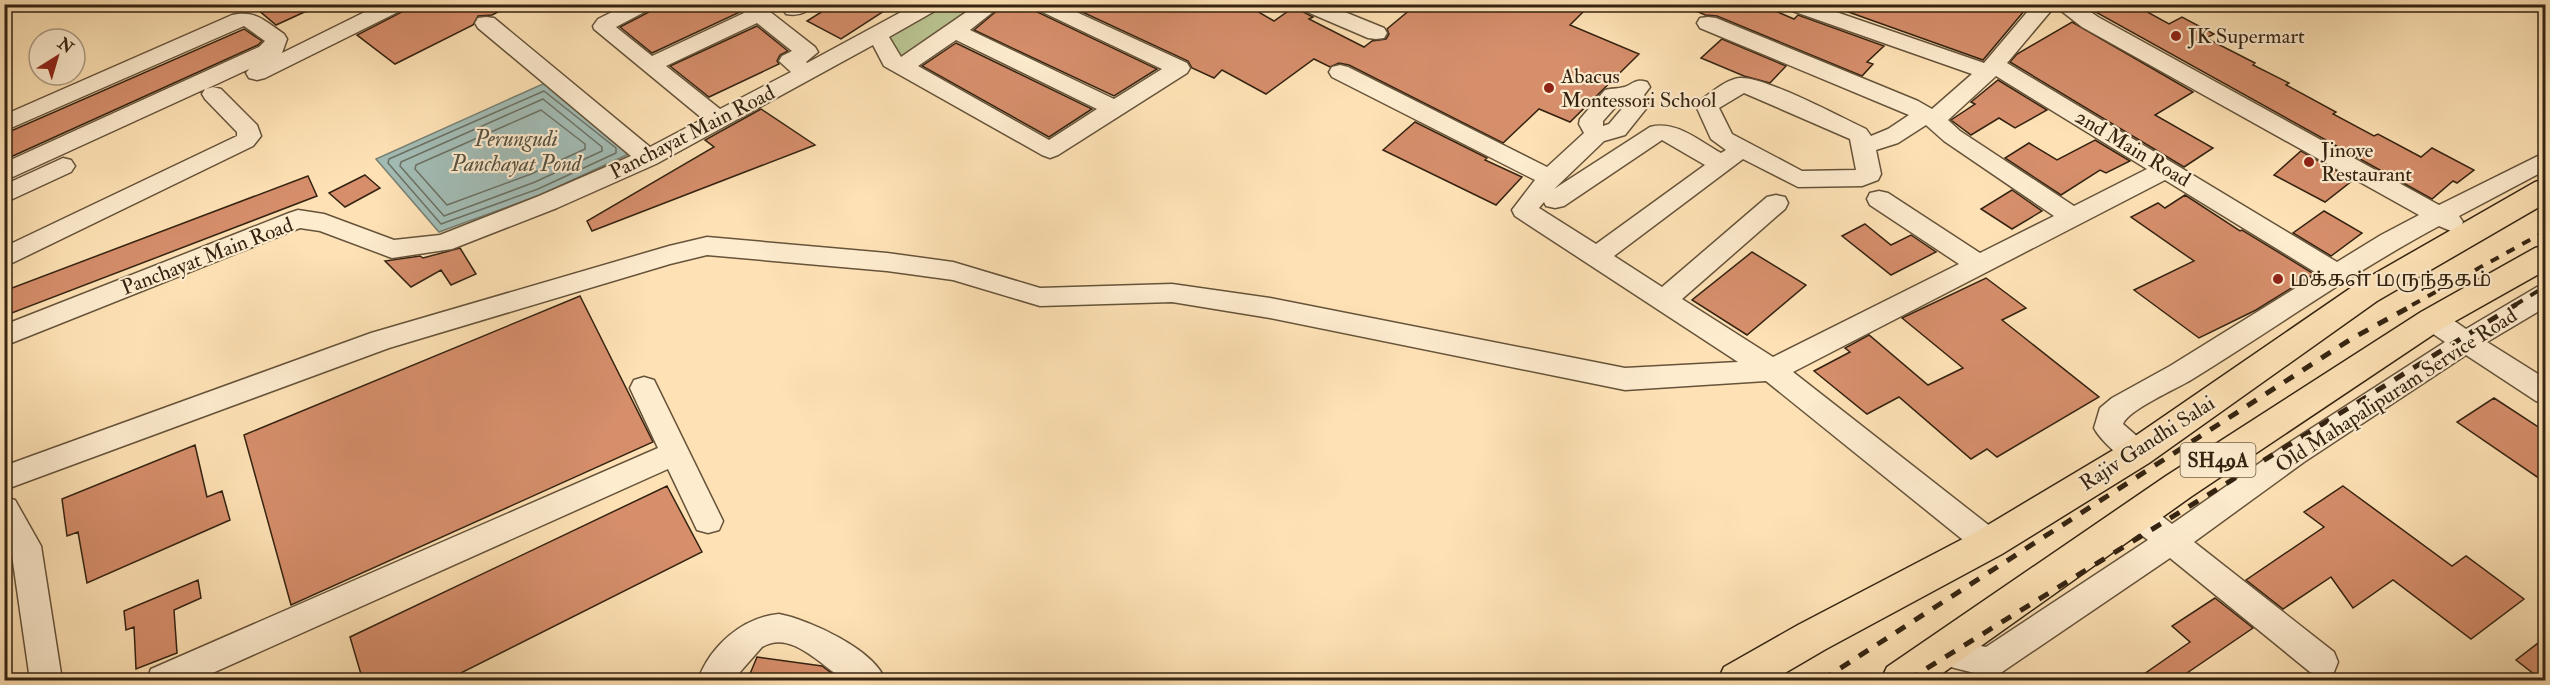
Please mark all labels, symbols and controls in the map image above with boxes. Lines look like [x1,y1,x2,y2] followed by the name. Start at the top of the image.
[2187,23,2305,50] place label: JK Supermart
[27,27,87,87] north arrow
[2169,29,2183,43] marker: JK Supermart
[53,33,78,59] text: N
[1560,63,1717,114] place label: Abacus Montessori School
[605,79,780,186] street label: Panchayat Main Road
[1542,81,1556,95] marker: Abacus Montessori School
[2070,103,2196,194] street label: 2nd Main Road
[450,125,583,178] water label: Perungudi Panchayat Pond
[2320,137,2412,188] place label: Jinove Restaurant
[2302,155,2316,169] marker: Jinove Restaurant
[118,211,297,302] street label: Panchayat Main Road
[2290,266,2491,293] place label: மக்கள் மருந்தகம்
[2271,272,2285,286] marker: மக்கள் மருந்தகம்
[2270,302,2523,479] street label: Old Mahapalipuram Service Road
[2075,389,2220,497] street label: Rajiv Gandhi Salai
[2180,443,2256,477] road number: SH49A

